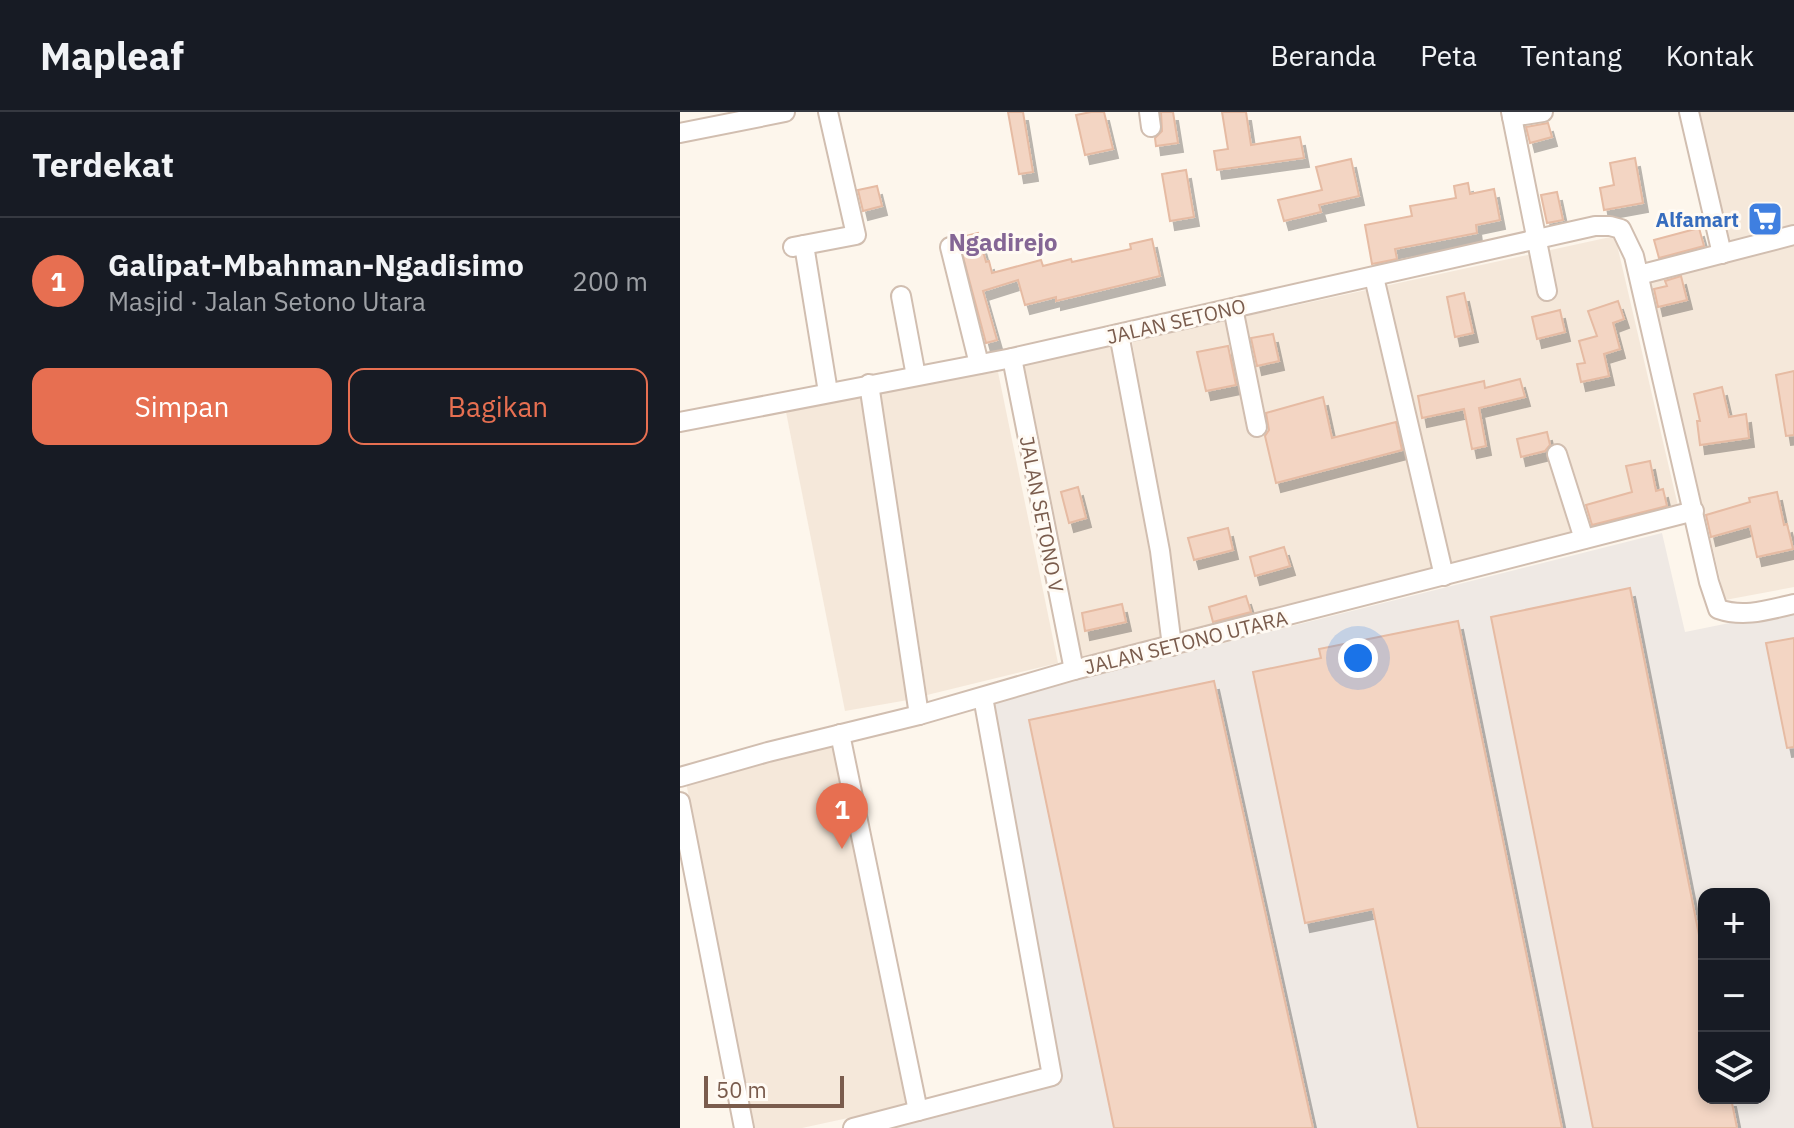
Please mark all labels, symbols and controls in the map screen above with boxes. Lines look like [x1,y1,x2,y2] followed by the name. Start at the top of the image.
[40,31,184,80] text: Mapleaf
[1270,37,1376,74] text: Beranda
[1420,37,1477,74] text: Peta
[1521,37,1622,74] text: Tentang
[1666,37,1754,74] text: Kontak
[32,142,174,186] text: Terdekat
[1746,200,1784,238] supermarket icon: Alfamart
[1656,206,1739,233] place label: Alfamart
[948,226,1058,258] district label: Ngadirejo
[108,245,524,284] text: Galipat-Mbahman-Ngadisimo
[50,264,66,298] text: 1
[572,264,648,298] text: 200 m
[108,284,426,318] text: Masjid · Jalan Setono Utara
[1104,292,1248,350] street label: JALAN SETONO
[32,368,332,445] button: Simpan
[348,368,648,445] button: Bagikan
[1014,434,1070,594] street label: JALAN SETONO V
[1082,604,1291,680] street label: JALAN SETONO UTARA
[1338,638,1378,678] your location
[816,783,868,849] pin: 1
[1698,888,1770,1104] map controls
[1698,888,1770,960] button: +
[1698,960,1770,1032] button: −
[1698,1032,1770,1104] button: layers
[704,1072,844,1108] scale bar
[716,1075,767,1104] text: 50 m

